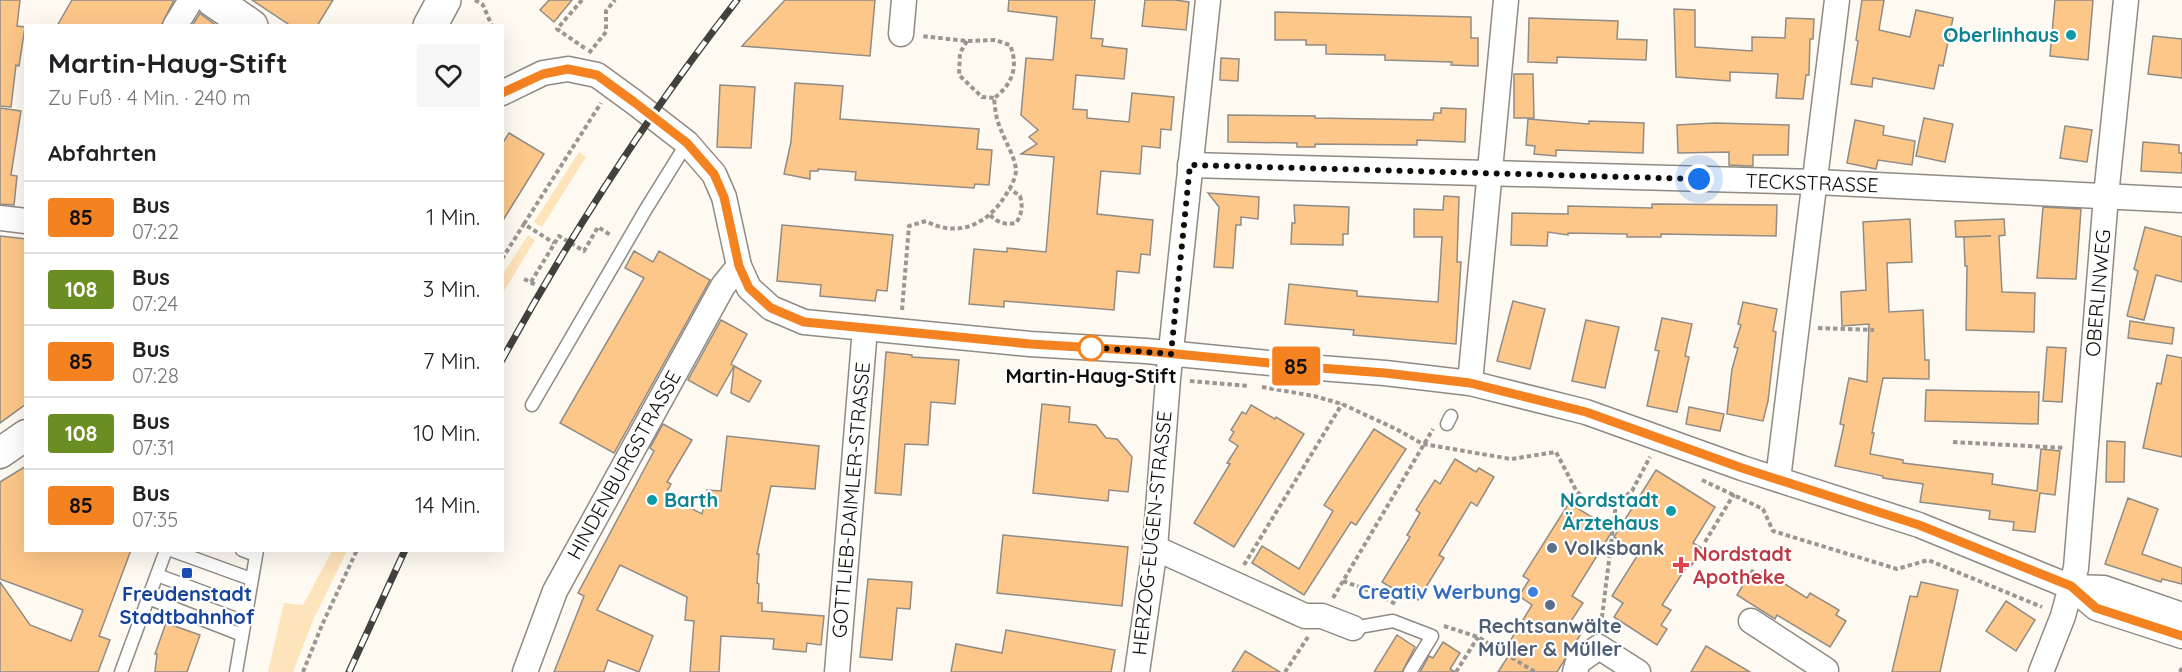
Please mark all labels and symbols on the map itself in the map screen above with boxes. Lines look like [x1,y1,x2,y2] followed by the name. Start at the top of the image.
[1943,22,2059,47] place label: Oberlinhaus
[2064,28,2078,42] marker: Oberlinhaus
[1684,164,1714,194] your location
[1745,168,1879,197] street label: TECKSTRASSE
[2079,228,2116,358] street label: OBERLINWEG
[1078,335,1104,361] marker: Martin-Haug-Stift
[1269,346,1323,386] line badge: 85
[826,361,875,639] street label: GOTTLIEB-DAIMLER-STRASSE
[1005,363,1177,388] place label: Martin-Haug-Stift
[561,366,686,564] street label: HINDENBURGSTRASSE
[1126,409,1177,656] street label: HERZOG-EUGEN-STRASSE
[664,487,718,512] place label: Barth
[1560,487,1659,535] place label: Nordstadt Ärztehaus
[645,493,659,507] marker: Barth
[1664,504,1678,518] marker: Nordstadt Ärztehaus
[1564,535,1664,560] place label: Volksbank
[1545,541,1559,555] marker: Volksbank
[1693,541,1792,589] place label: Nordstadt Apotheke
[1674,558,1688,572] marker: Nordstadt Apotheke
[180,566,194,580] marker: Freudenstadt Stadtbahnhof
[1358,579,1521,604] place label: Creativ Werbung
[119,581,255,629] place label: Freudenstadt Stadtbahnhof
[1526,585,1540,599] marker: Creativ Werbung
[1543,598,1557,612] marker: Rechtsanwälte Müller & Müller
[1478,613,1622,661] place label: Rechtsanwälte Müller & Müller

